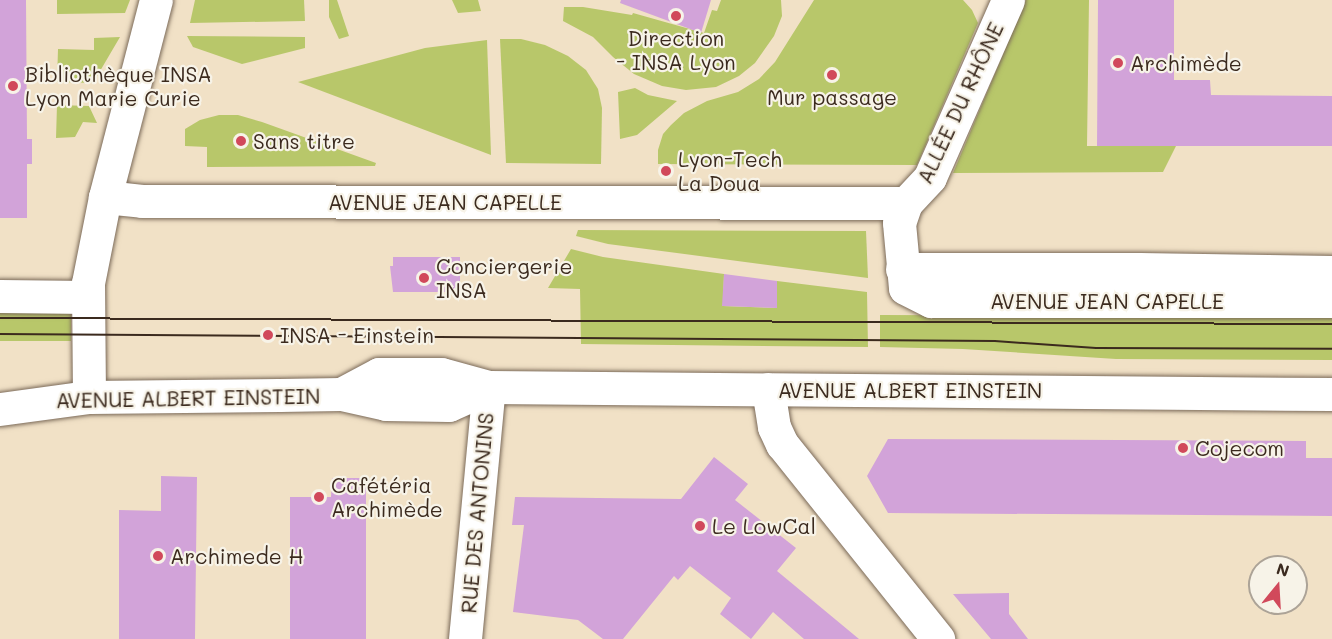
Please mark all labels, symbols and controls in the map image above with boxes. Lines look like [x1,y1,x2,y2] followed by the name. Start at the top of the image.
[669,9,683,23] marker: Direction - INSA Lyon
[912,18,1008,188] street label: ALLÉE DU RHÔNE
[616,25,736,75] place label: Direction - INSA Lyon
[1130,50,1242,76] place label: Archimède
[1111,56,1125,70] marker: Archimède
[25,61,212,111] place label: Bibliothèque INSA Lyon Marie Curie
[825,68,839,82] marker: Mur passage
[6,79,20,93] marker: Bibliothèque INSA Lyon Marie Curie
[767,84,897,110] place label: Mur passage
[253,128,355,154] place label: Sans titre
[234,134,248,148] marker: Sans titre
[678,146,782,196] place label: Lyon-Tech La Doua
[659,164,673,178] marker: Lyon-Tech La Doua
[328,189,562,215] street label: AVENUE JEAN CAPELLE
[436,253,573,303] place label: Conciergerie INSA
[417,271,431,285] marker: Conciergerie INSA
[990,288,1224,314] street label: AVENUE JEAN CAPELLE
[280,322,434,348] place label: INSA - Einstein
[261,328,275,342] marker: INSA - Einstein
[778,377,1042,403] street label: AVENUE ALBERT EINSTEIN
[55,383,321,413] street label: AVENUE ALBERT EINSTEIN
[456,411,498,615] street label: RUE DES ANTONINS
[1195,435,1284,461] place label: Cojecom
[1176,441,1190,455] marker: Cojecom
[331,472,443,522] place label: Cafétéria Archimède
[312,490,326,504] marker: Cafétéria Archimède
[712,513,816,539] place label: Le LowCal
[693,519,707,533] marker: Le LowCal
[170,543,303,569] place label: Archimede H
[151,549,165,563] marker: Archimede H
[1248,555,1308,615] north arrow
[1274,557,1292,581] text: N

